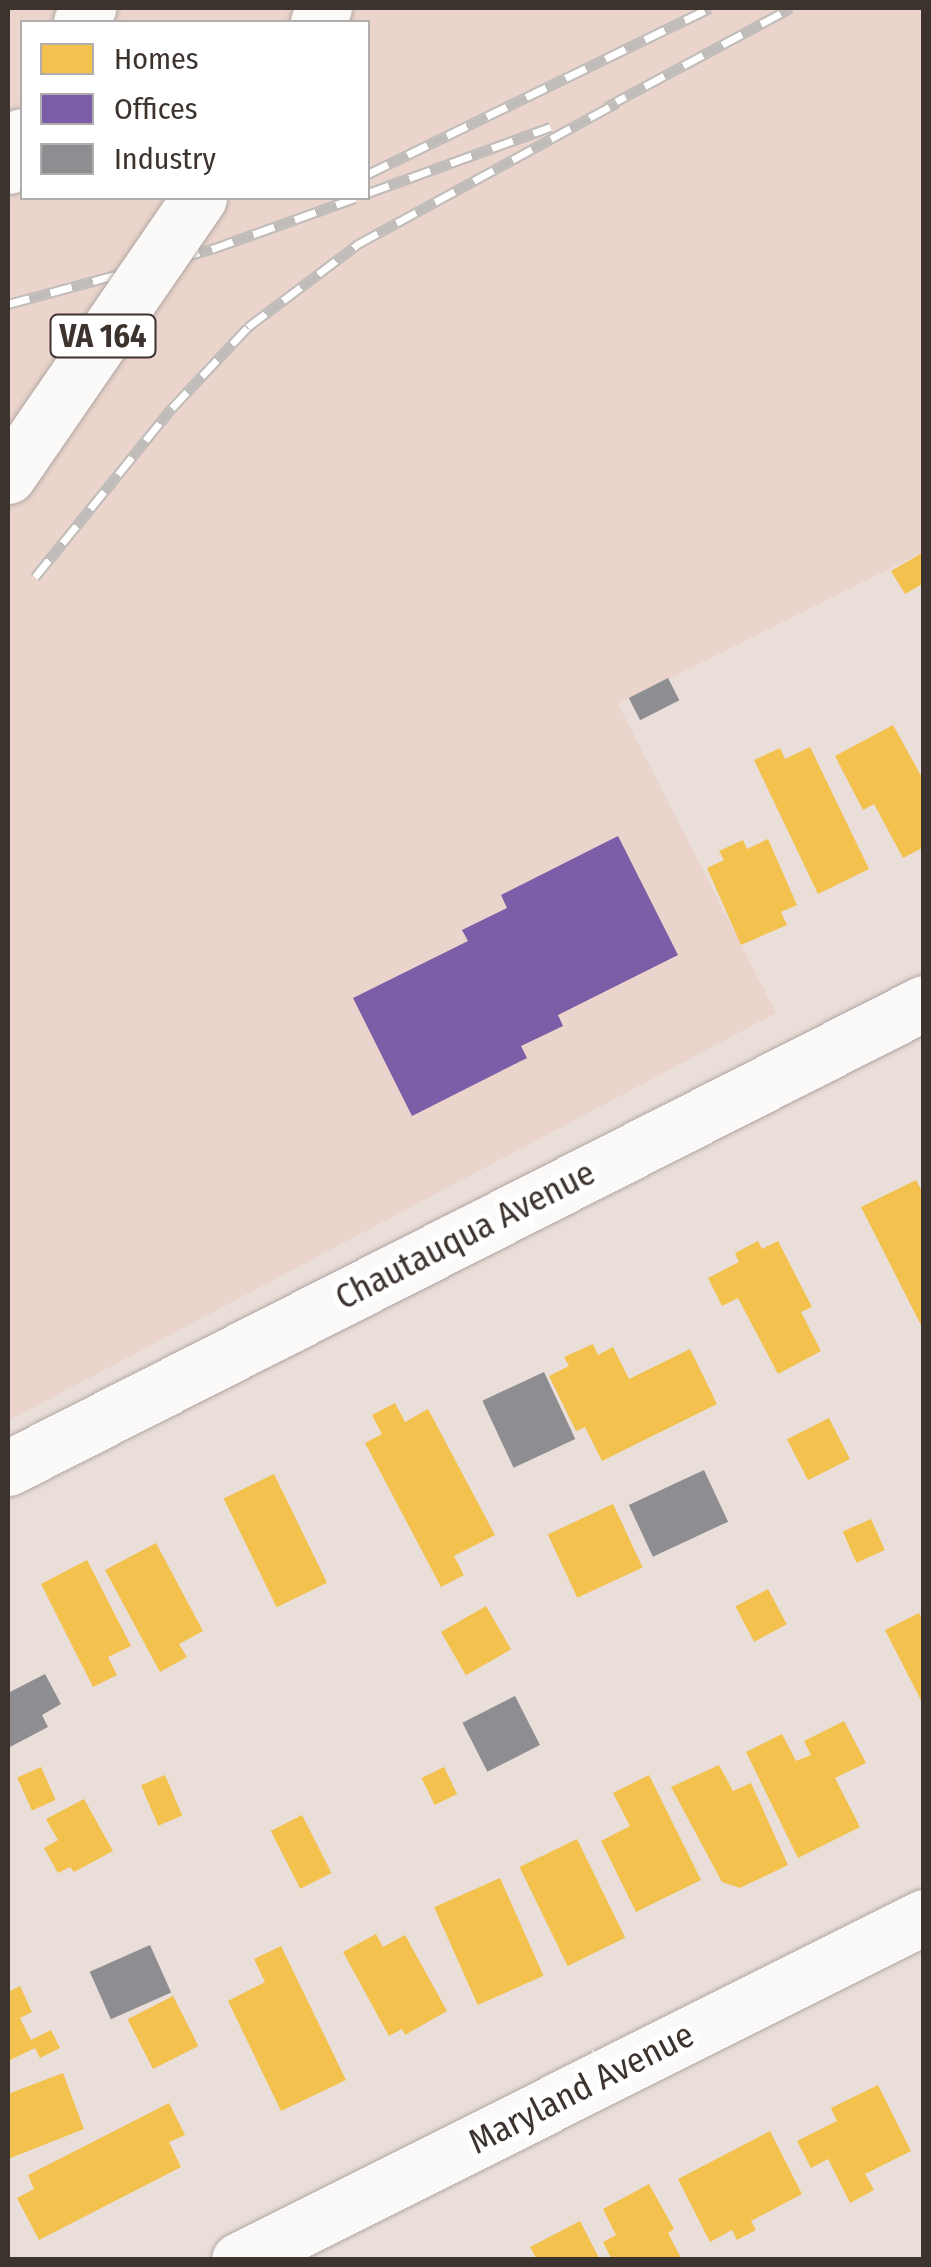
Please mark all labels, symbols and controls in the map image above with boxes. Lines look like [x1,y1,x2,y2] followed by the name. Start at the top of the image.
[20,20,370,200] legend
[114,41,199,77] text: Homes
[114,91,198,127] text: Offices
[114,141,216,177] text: Industry
[48,309,158,363] road number: VA 164
[328,1151,602,1319] street label: Chautauqua Avenue
[462,2013,700,2163] street label: Maryland Avenue

